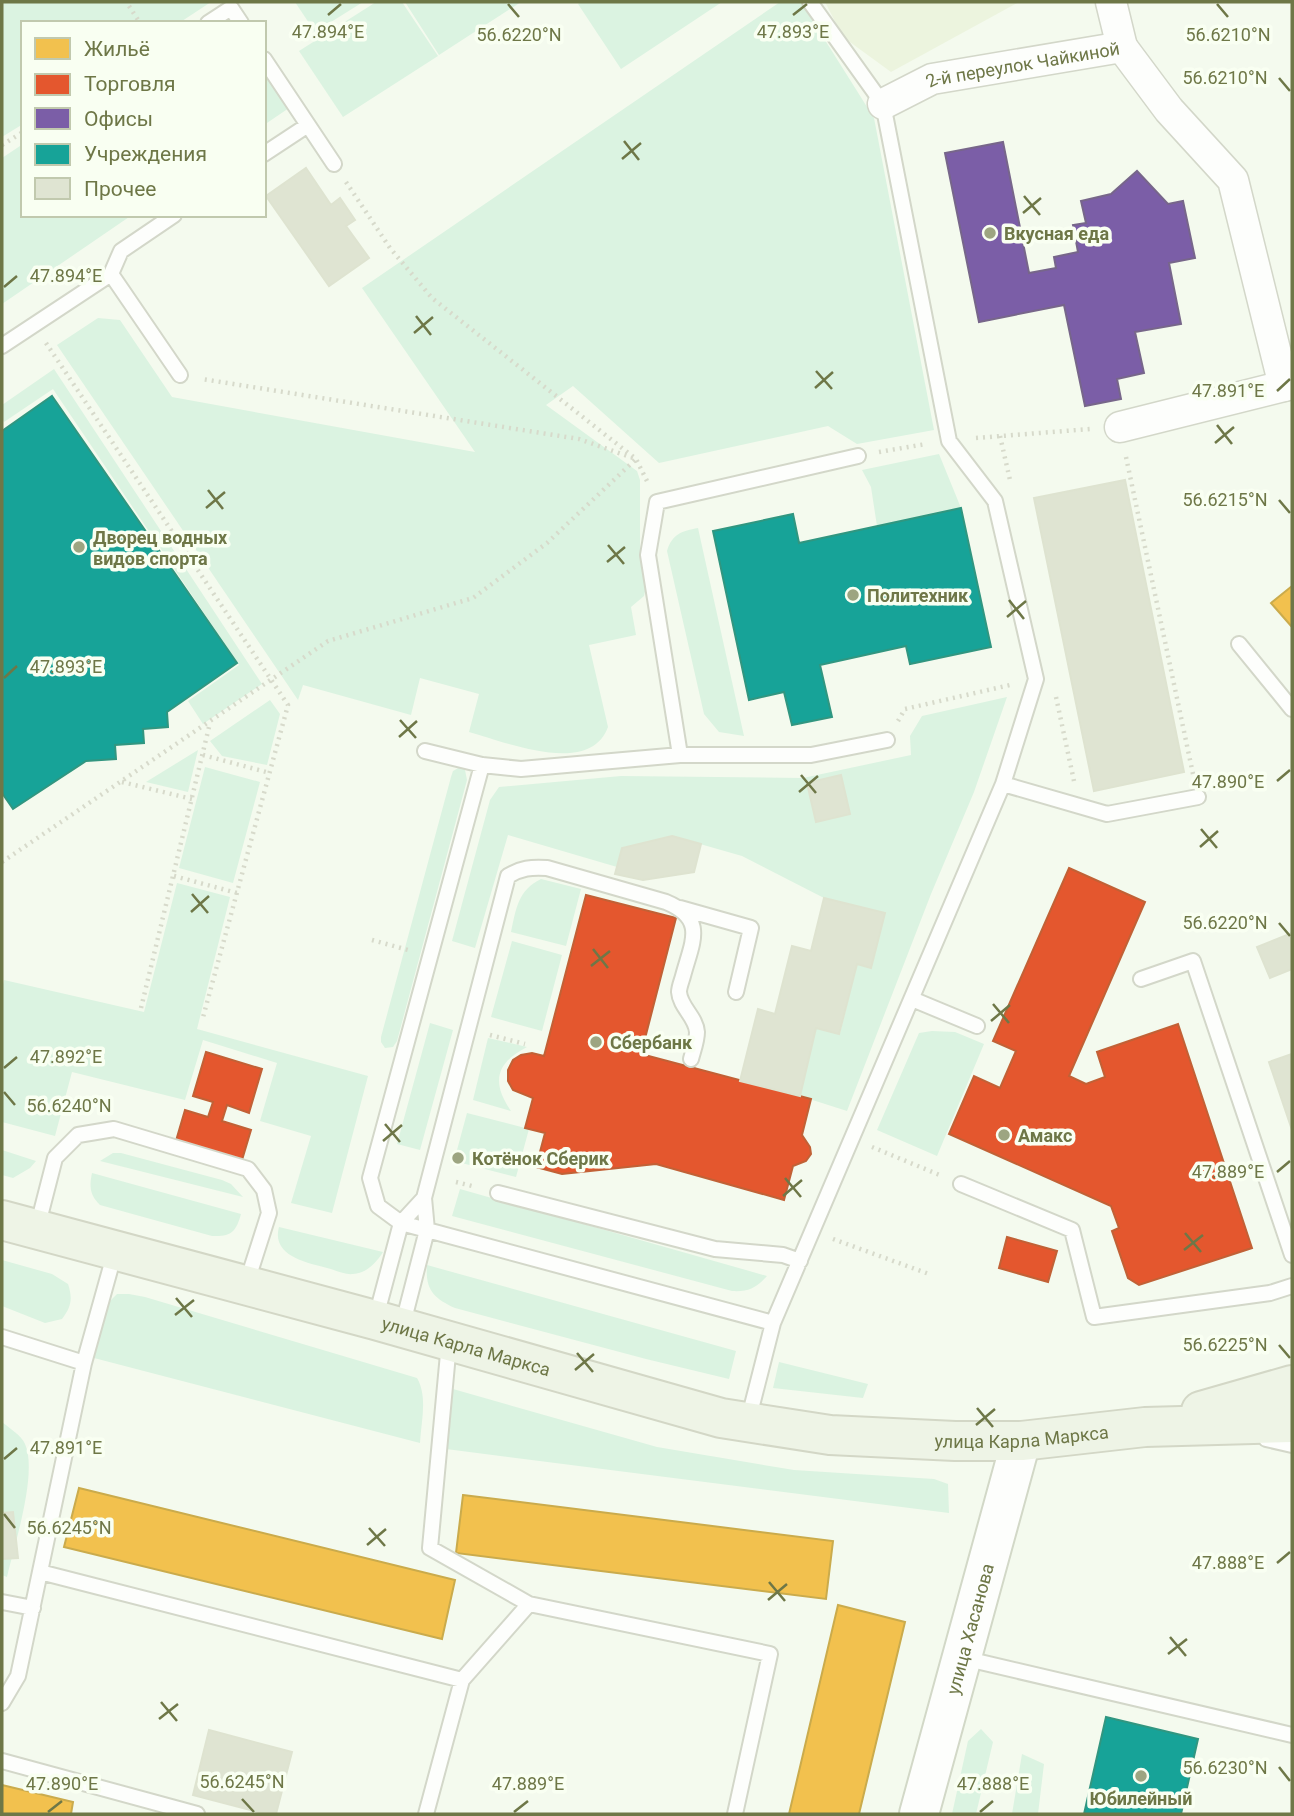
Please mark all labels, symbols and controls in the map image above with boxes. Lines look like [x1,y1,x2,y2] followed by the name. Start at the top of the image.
[21,21,266,217] legend
[292,21,364,42] text: 47.894°E
[757,21,829,42] text: 47.893°E
[476,24,562,45] text: 56.6220°N
[1185,24,1271,45] text: 56.6210°N
[84,37,150,61] text: Жильё
[922,37,1121,91] street label: 2-й переулок Чайкиной
[1182,67,1268,88] text: 56.6210°N
[84,72,176,96] text: Торговля
[84,107,153,131] text: Офисы
[84,142,207,166] text: Учреждения
[84,177,156,201] text: Прочее
[1004,223,1109,244] place label: Вкусная еда
[982,225,998,241] marker: Вкусная еда
[30,265,102,286] text: 47.894°E
[1192,380,1264,401] text: 47.891°E
[1182,489,1268,510] text: 56.6215°N
[93,527,228,569] place label: Дворец водных видов спорта
[71,539,87,555] marker: Дворец водных видов спорта
[867,585,969,606] place label: Политехник
[845,587,861,603] marker: Политехник
[30,656,102,677] text: 47.893°E
[1192,771,1264,792] text: 47.890°E
[1182,912,1268,933] text: 56.6220°N
[610,1032,693,1053] place label: Сбербанк
[588,1034,604,1050] marker: Сбербанк
[30,1046,102,1067] text: 47.892°E
[26,1095,112,1116] text: 56.6240°N
[1018,1125,1072,1146] place label: Амакс
[996,1127,1012,1143] marker: Амакс
[472,1148,610,1169] place label: Котёнок Сберик
[450,1150,466,1166] marker: Котёнок Сберик
[1192,1161,1264,1182] text: 47.889°E
[379,1312,553,1380] street label: улица Карла Маркса
[1182,1334,1268,1355] text: 56.6225°N
[934,1421,1110,1452] street label: улица Карла Маркса
[30,1437,102,1458] text: 47.891°E
[26,1517,112,1538] text: 56.6245°N
[1192,1552,1264,1573] text: 47.888°E
[942,1561,998,1697] street label: улица Хасанова
[1182,1757,1268,1778] text: 56.6230°N
[1133,1768,1149,1784] marker: Юбилейный
[199,1771,285,1792] text: 56.6245°N
[26,1773,98,1794] text: 47.890°E
[492,1773,564,1794] text: 47.889°E
[957,1773,1029,1794] text: 47.888°E
[1090,1788,1192,1809] place label: Юбилейный

